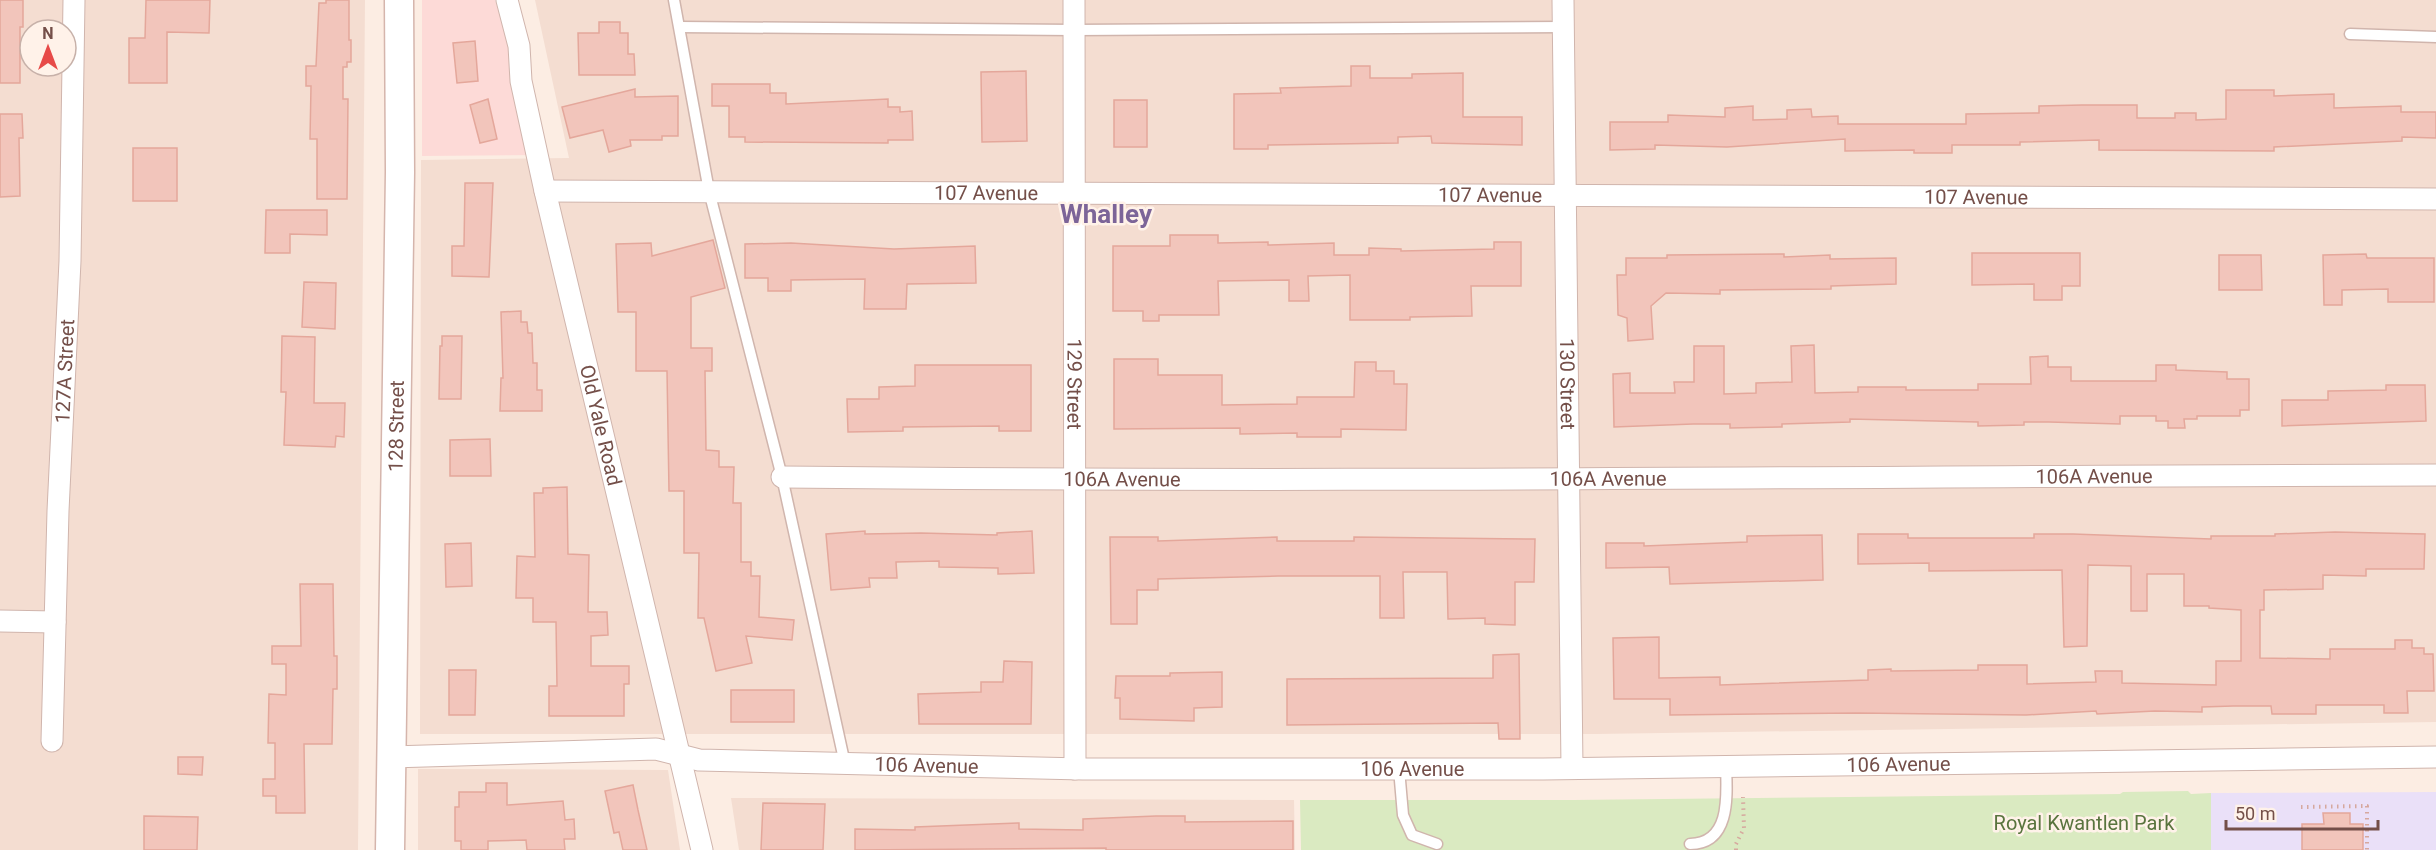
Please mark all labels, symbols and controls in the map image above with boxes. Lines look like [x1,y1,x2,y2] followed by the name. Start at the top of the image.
[18,18,78,78] north arrow
[42,24,54,43] text: N
[934,181,1038,205] street label: 107 Avenue
[1438,183,1542,207] street label: 107 Avenue
[1924,185,2028,209] street label: 107 Avenue
[1060,199,1153,229] district label: Whalley
[50,318,79,424] street label: 127A Street
[1062,338,1087,430] street label: 129 Street
[1555,338,1580,430] street label: 130 Street
[575,362,627,488] street label: Old Yale Road
[384,380,409,472] street label: 128 Street
[2035,464,2153,489] street label: 106A Avenue
[1549,466,1667,491] street label: 106A Avenue
[1063,467,1181,491] street label: 106A Avenue
[874,752,979,779] street label: 106 Avenue
[1846,752,1951,777] street label: 106 Avenue
[1360,757,1464,781] street label: 106 Avenue
[2226,793,2378,831] scale bar
[2235,803,2275,824] text: 50 m
[1994,811,2175,835] park label: Royal Kwantlen Park

